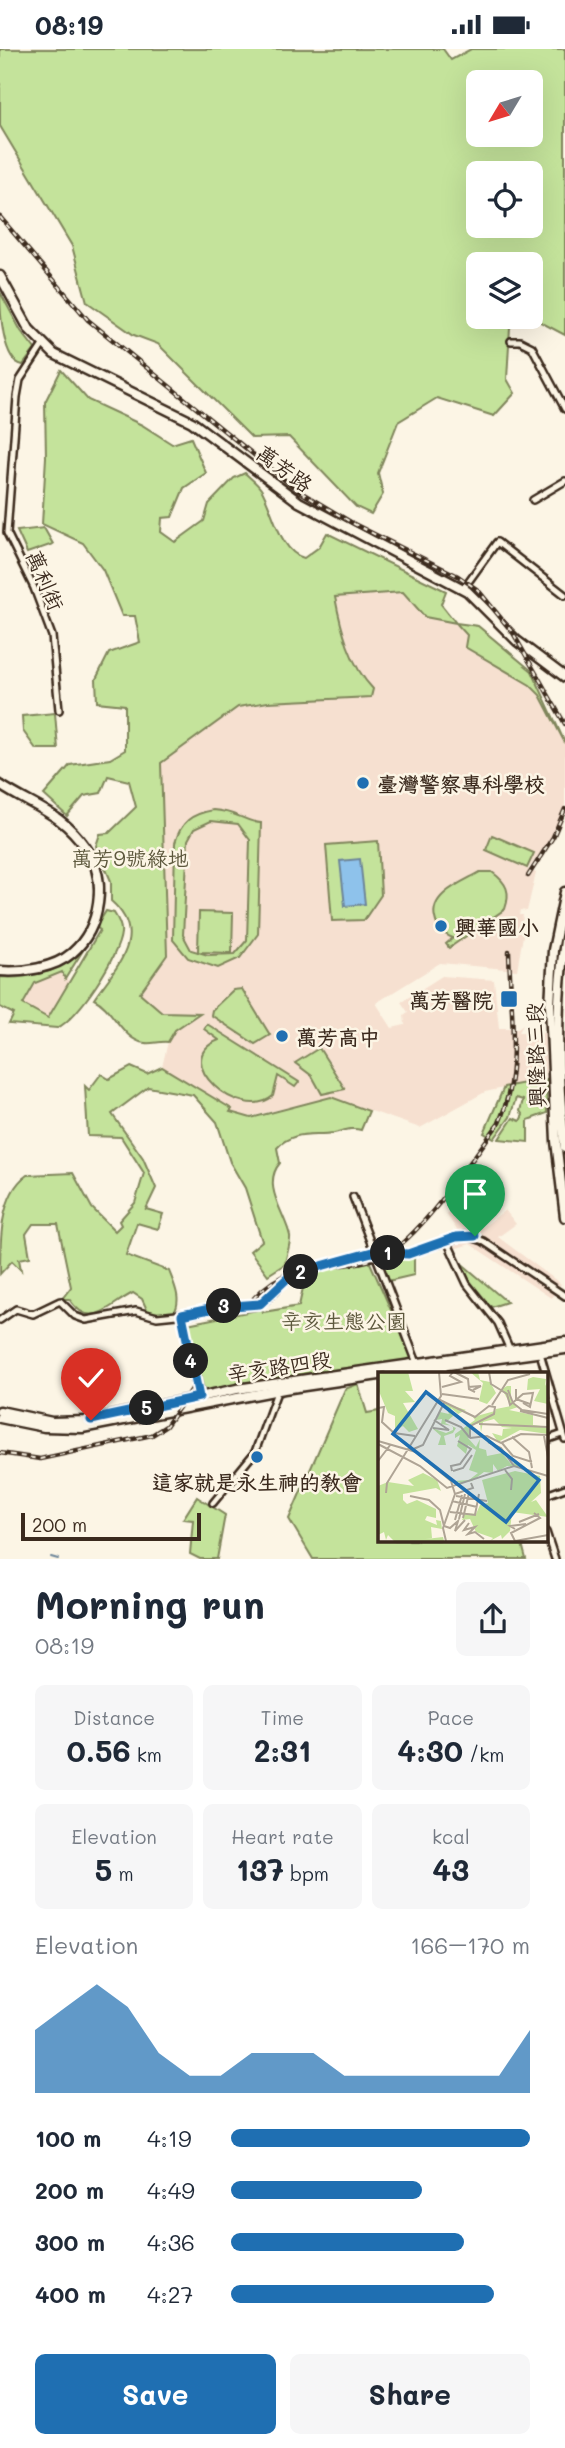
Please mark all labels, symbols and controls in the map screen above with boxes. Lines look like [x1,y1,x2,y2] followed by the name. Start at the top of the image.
[35,8,103,42] text: 08:19
[466,70,542,147] north arrow
[466,70,543,329] map controls
[466,161,543,238] button: locate
[466,252,543,329] button: layers
[252,439,318,497] street label: 萬芳路
[21,546,71,614] street label: 萬利街
[377,770,545,797] place label: 臺灣警察專科學校
[355,775,371,791] marker: 臺灣警察專科學校
[71,844,189,871] park label: 萬芳9號綠地
[455,913,539,940] place label: 興華國小
[433,918,449,934] marker: 興華國小
[409,986,493,1013] place label: 萬芳醫院
[499,989,519,1009] marker: 萬芳醫院
[520,1002,550,1108] street label: 興隆路三段
[296,1023,380,1050] place label: 萬芳高中
[274,1028,290,1044] marker: 萬芳高中
[445,1164,505,1236] pin
[456,1175,494,1213] icon: arrive
[370,1235,406,1271] pin: 1
[383,1240,392,1265] text: 1
[284,1255,318,1289] pin: 2
[295,1259,306,1284] text: 2
[206,1289,242,1323] pin: 3
[218,1293,229,1318] text: 3
[281,1307,407,1334] park label: 辛亥生態公園
[174,1343,208,1379] pin: 4
[225,1344,333,1388] street label: 辛亥路四段
[61,1348,121,1420] pin
[184,1348,197,1373] text: 4
[72,1359,110,1397] icon: check
[378,1372,548,1541] inset map
[130,1391,164,1425] pin: 5
[141,1395,152,1420] text: 5
[249,1449,265,1465] marker: 這家就是永生神的教會
[152,1468,362,1495] place label: 這家就是永生神的教會
[21,1510,201,1542] scale bar
[32,1512,87,1537] text: 200 m
[35,1579,265,1629] text: Morning run
[456,1582,530,1656] button: share
[35,1630,94,1660] text: 08:19
[73,1705,155,1730] text: Distance
[261,1705,304,1730] text: Time
[428,1705,474,1730] text: Pace
[66,1730,131,1770] text: 0.56
[254,1730,311,1770] text: 2:31
[397,1730,463,1770] text: 4:30
[131,1742,162,1767] text: km
[463,1742,504,1767] text: /km
[72,1824,157,1849] text: Elevation
[231,1824,334,1849] text: Heart rate
[432,1824,470,1849] text: kcal
[95,1849,112,1889] text: 5
[236,1849,284,1889] text: 137
[432,1849,469,1889] text: 43
[112,1861,134,1886] text: m
[284,1861,329,1886] text: bpm
[35,1930,138,1960] text: Elevation
[410,1930,530,1960] text: 166–170 m
[35,2123,101,2153] text: 100 m
[147,2123,192,2153] text: 4:19
[35,2175,104,2205] text: 200 m
[147,2175,195,2205] text: 4:49
[35,2227,105,2257] text: 300 m
[147,2227,195,2257] text: 4:36
[35,2279,106,2309] text: 400 m
[147,2279,193,2309] text: 4:27
[35,2354,276,2434] button: Save
[290,2354,530,2434] button: Share

